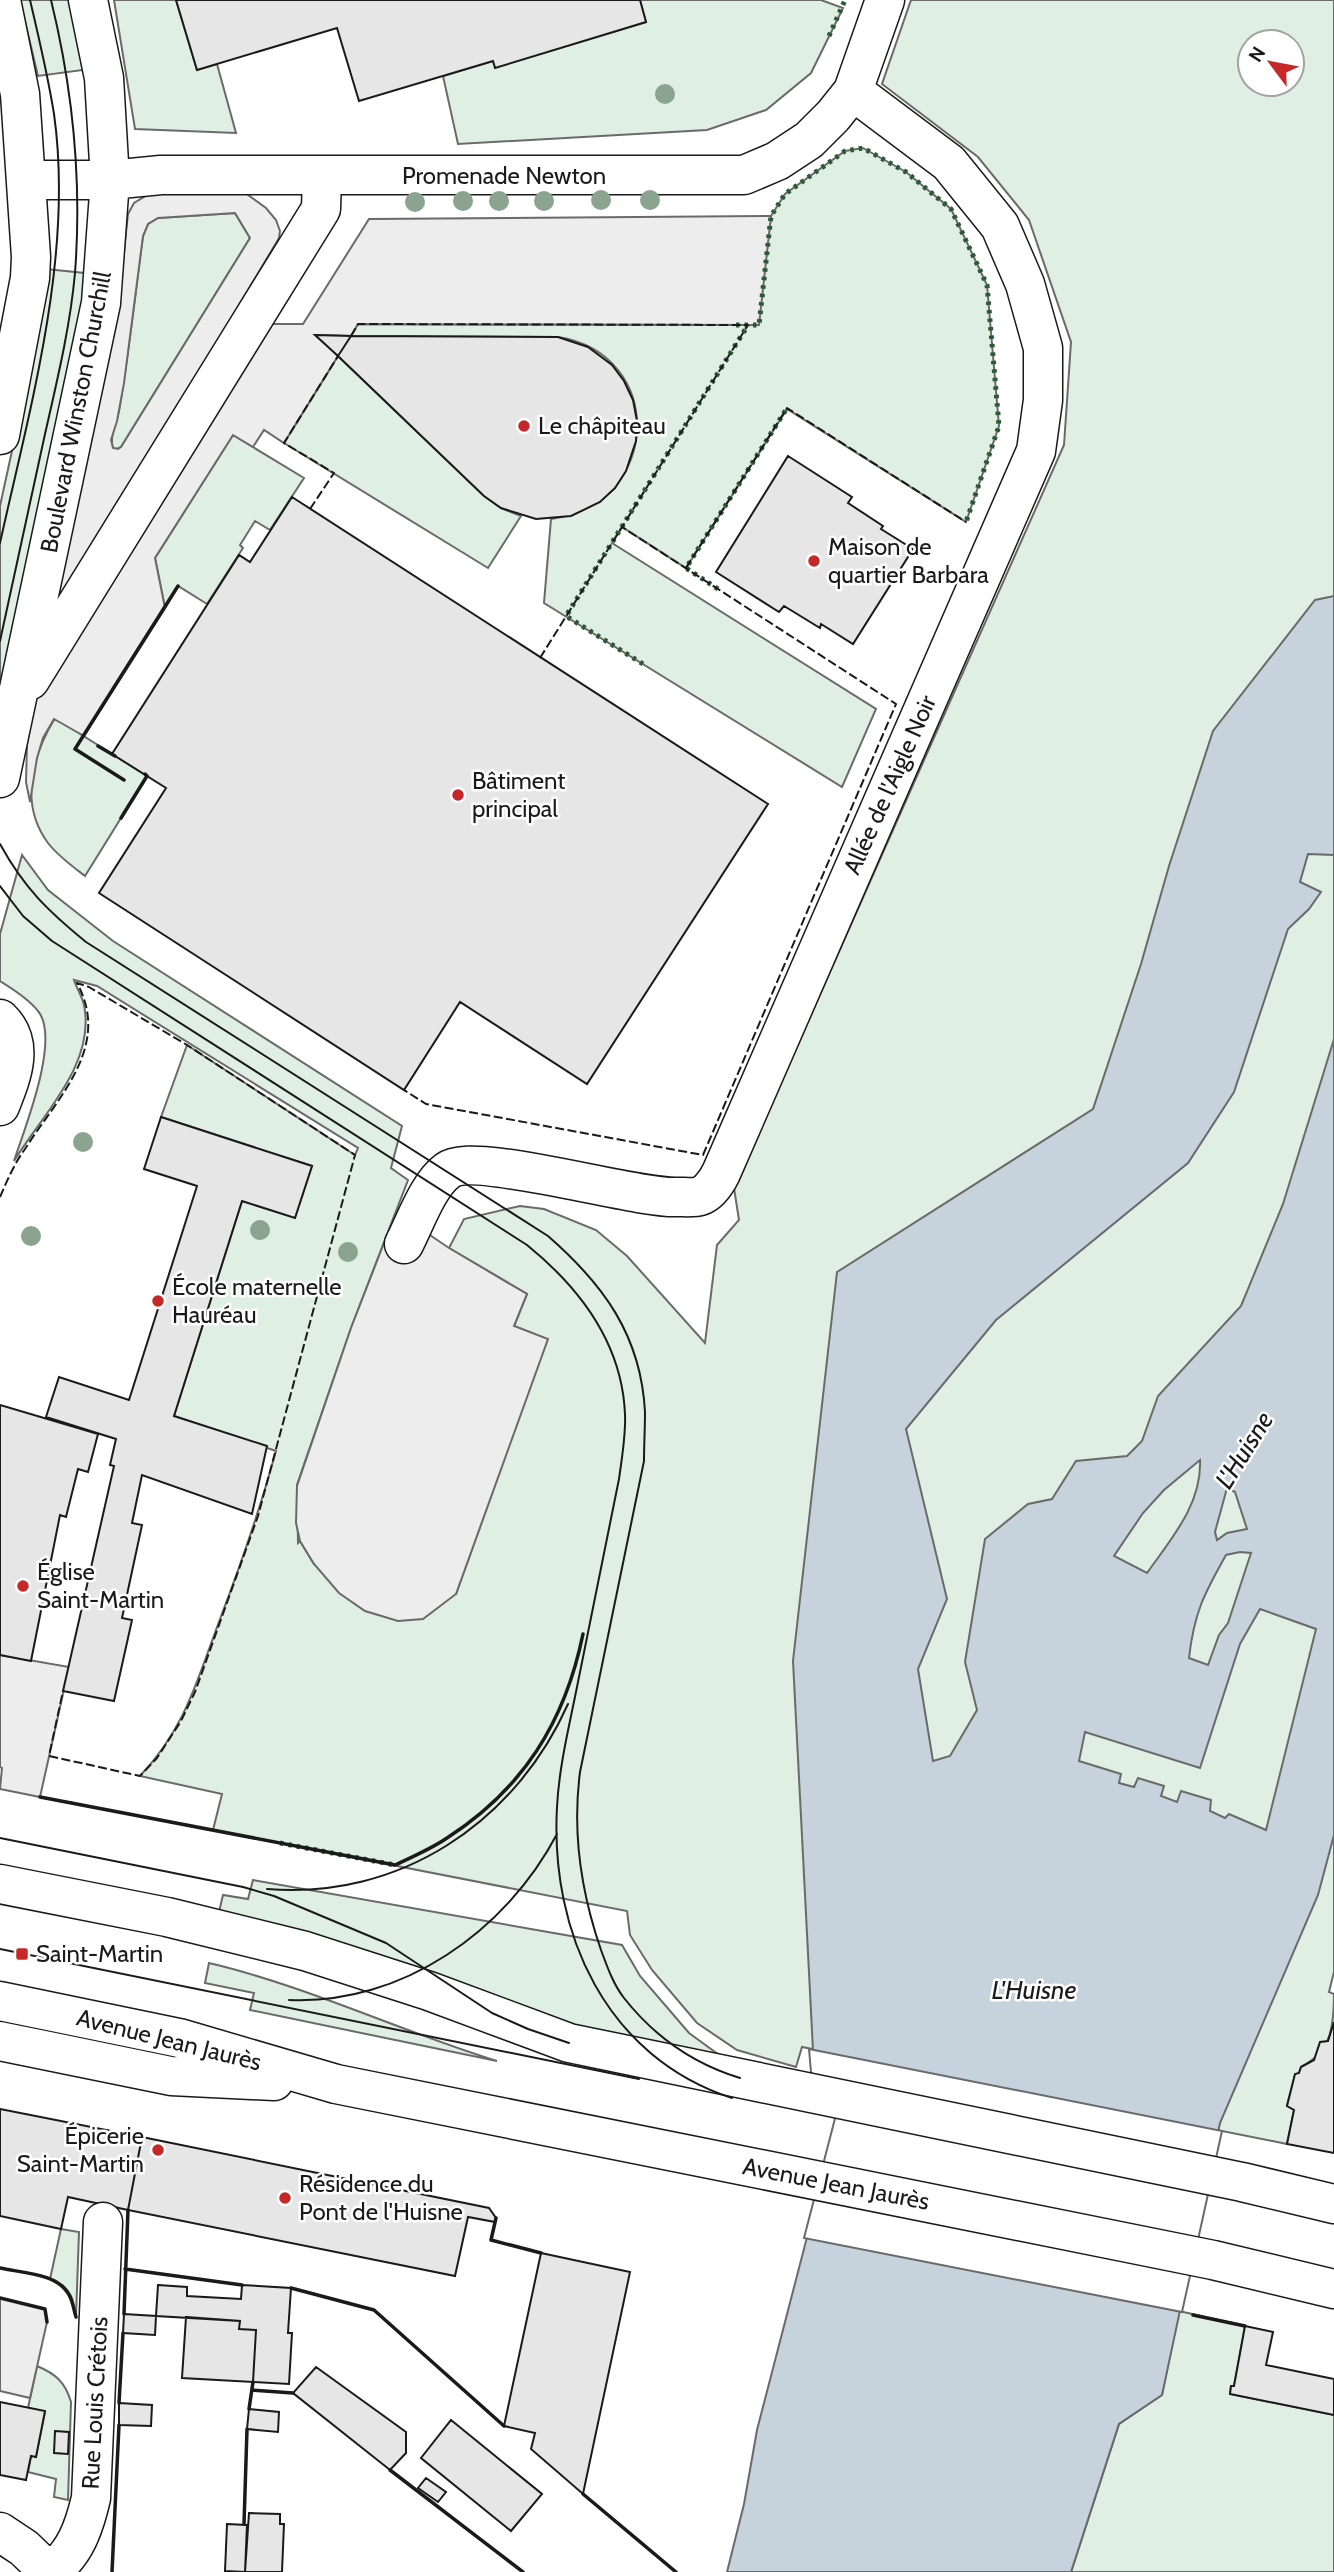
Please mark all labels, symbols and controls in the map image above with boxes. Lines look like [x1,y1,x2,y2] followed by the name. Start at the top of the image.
[1236,28,1306,98] north arrow
[1244,42,1270,66] text: N
[402,161,606,190] street label: Promenade Newton
[34,268,117,555] street label: Boulevard Winston Churchill
[538,411,666,440] place label: Le châpiteau
[516,418,532,434] marker: Le châpiteau
[828,532,989,589] place label: Maison de quartier Barbara
[806,553,822,569] marker: Maison de quartier Barbara
[837,690,942,879] street label: Allée de l'Aigle Noir
[472,766,565,823] place label: Bâtiment principal
[450,787,466,803] marker: Bâtiment principal
[172,1272,341,1329] place label: École maternelle Hauréau
[150,1293,166,1309] marker: École maternelle Hauréau
[1208,1406,1280,1494] water label: L'Huisne
[37,1557,164,1614] place label: Église Saint-Martin
[15,1578,31,1594] marker: Église Saint-Martin
[36,1939,163,1968] place label: Saint-Martin
[14,1946,30,1962] marker: Saint-Martin
[992,1974,1076,2006] water label: L'Huisne
[74,2003,265,2077] street label: Avenue Jean Jaurès
[17,2121,144,2178] place label: Épicerie Saint-Martin
[150,2142,166,2158] marker: Épicerie Saint-Martin
[740,2151,932,2216] street label: Avenue Jean Jaurès
[299,2169,463,2226] place label: Résidence du Pont de l'Huisne
[277,2190,293,2206] marker: Résidence du Pont de l'Huisne
[75,2316,114,2490] street label: Rue Louis Crétois

